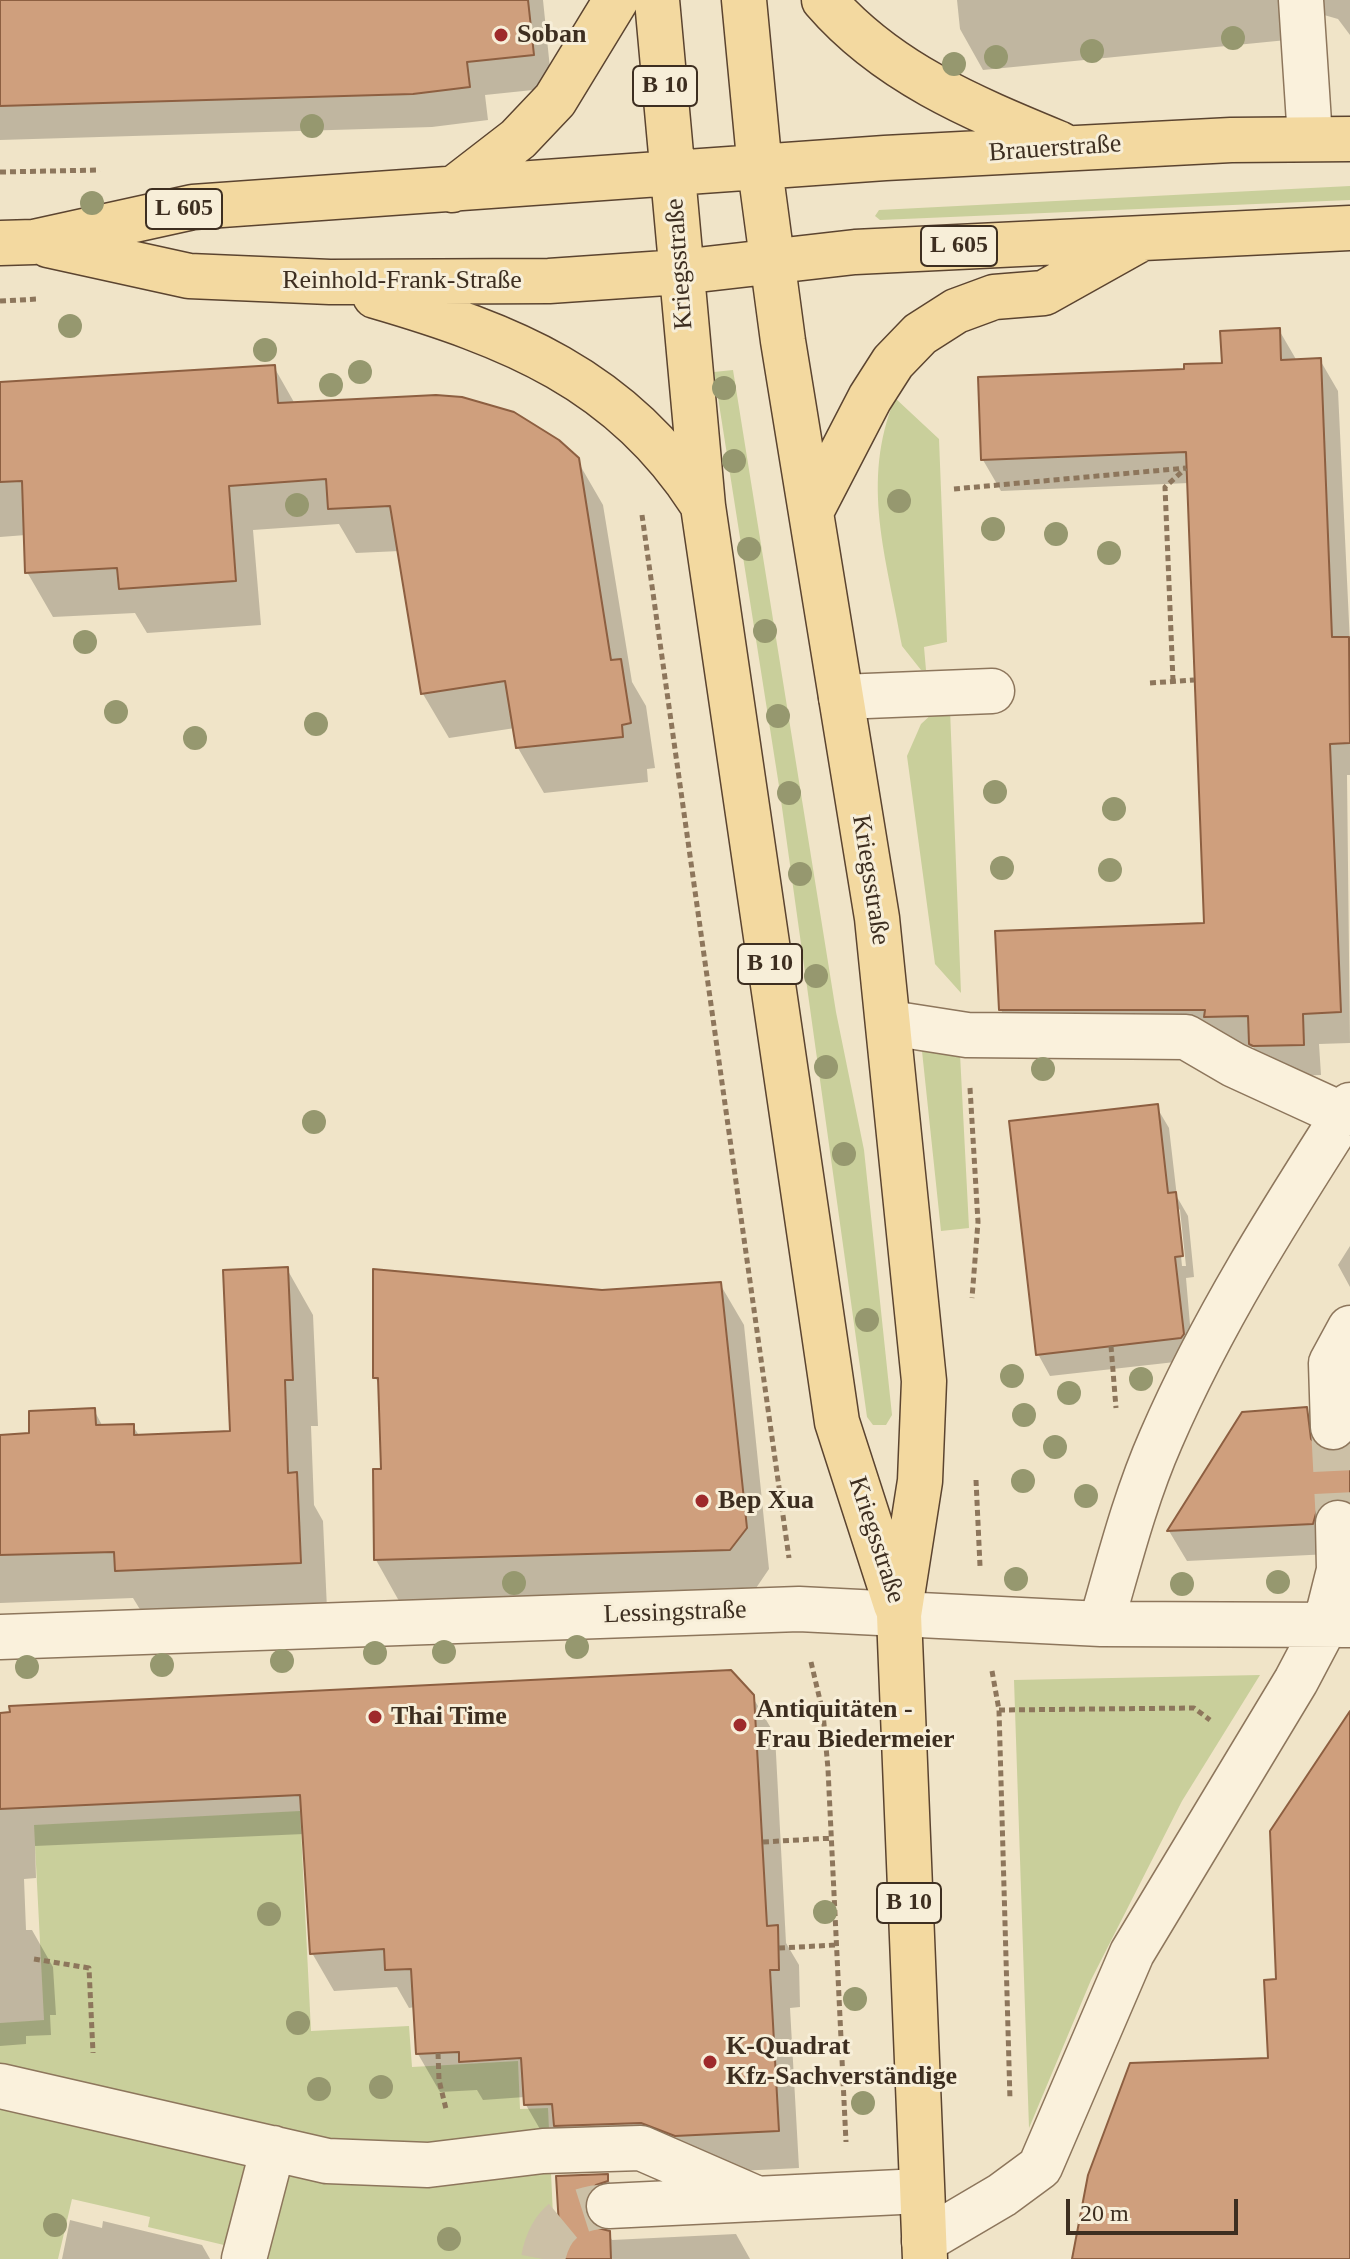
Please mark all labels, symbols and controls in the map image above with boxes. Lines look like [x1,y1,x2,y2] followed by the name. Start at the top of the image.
[517,19,586,51] place label: Soban
[492,26,510,44] marker: Soban
[633,66,697,106] road number: B 10
[988,129,1122,169] street label: Brauerstraße
[146,189,222,229] road number: L 605
[660,197,700,331] street label: Kriegsstraße
[921,226,997,266] road number: L 605
[282,265,522,297] street label: Reinhold-Frank-Straße
[844,813,896,947] street label: Kriegsstraße
[738,944,802,984] road number: B 10
[841,1473,911,1607] street label: Kriegsstraße
[718,1485,814,1517] place label: Bep Xua
[693,1492,711,1510] marker: Bep Xua
[603,1595,747,1631] street label: Lessingstraße
[756,1694,955,1756] place label: Antiquitäten - Frau Biedermeier
[391,1701,507,1733] place label: Thai Time
[366,1708,384,1726] marker: Thai Time
[731,1716,749,1734] marker: Antiquitäten - Frau Biedermeier
[877,1883,941,1923] road number: B 10
[726,2031,957,2092] place label: K-Quadrat Kfz-Sachverständige
[701,2053,719,2071] marker: K-Quadrat Kfz-Sachverständige
[1070,2183,1242,2233] scale bar
[1080,2200,1129,2226] text: 20 m

